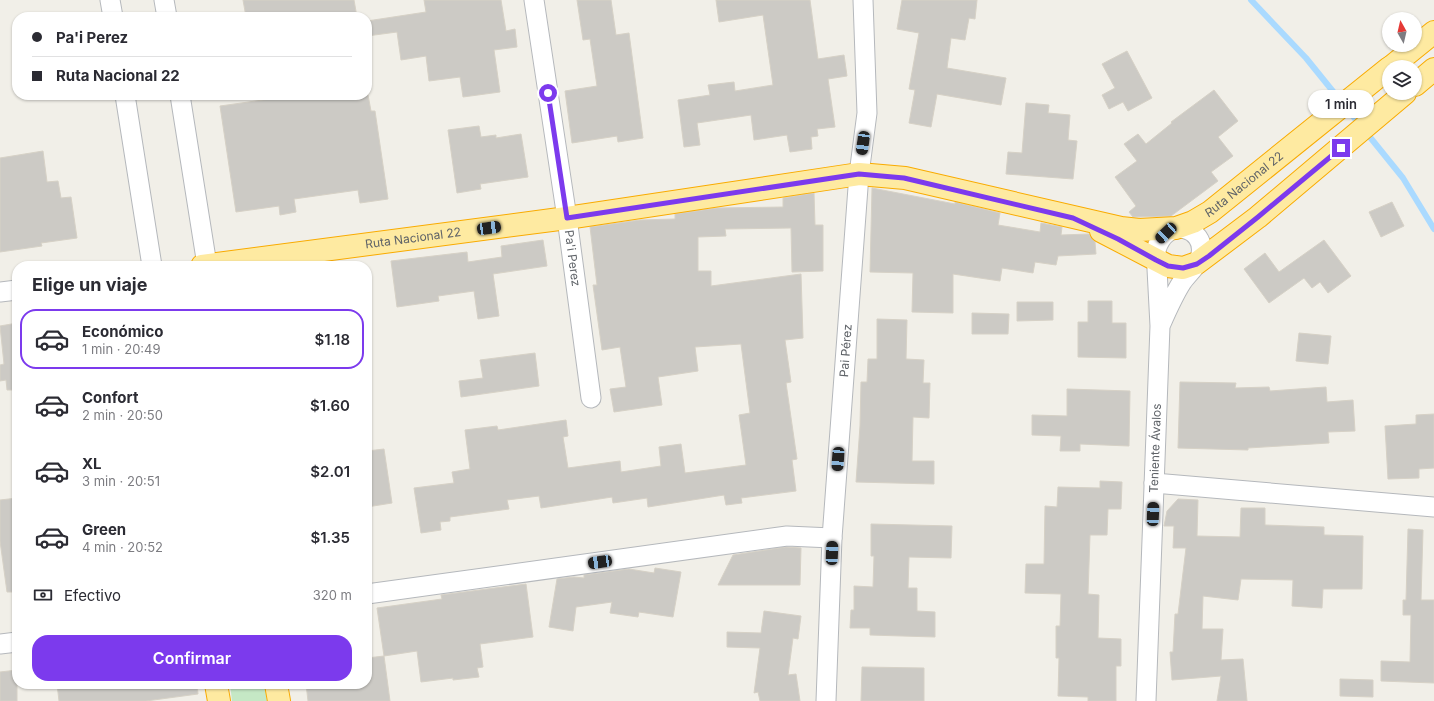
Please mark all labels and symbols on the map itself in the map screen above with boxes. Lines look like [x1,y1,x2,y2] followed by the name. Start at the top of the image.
[1382,12,1422,52] north arrow
[539,84,557,102] route start
[1308,90,1374,118] callout: 1 min
[855,130,871,156] car
[1332,139,1350,157] route end
[1202,148,1286,220] street label: Ruta Nacional 22
[476,220,502,236] car
[1153,220,1179,246] car
[364,224,462,251] street label: Ruta Nacional 22
[562,229,584,287] street label: Pa'i Perez
[836,324,855,378] street label: Pai Pérez
[1146,403,1164,493] street label: Teniente Ávalos
[831,447,845,471] car
[1147,502,1159,526] car
[826,541,838,565] car
[587,554,613,570] car

